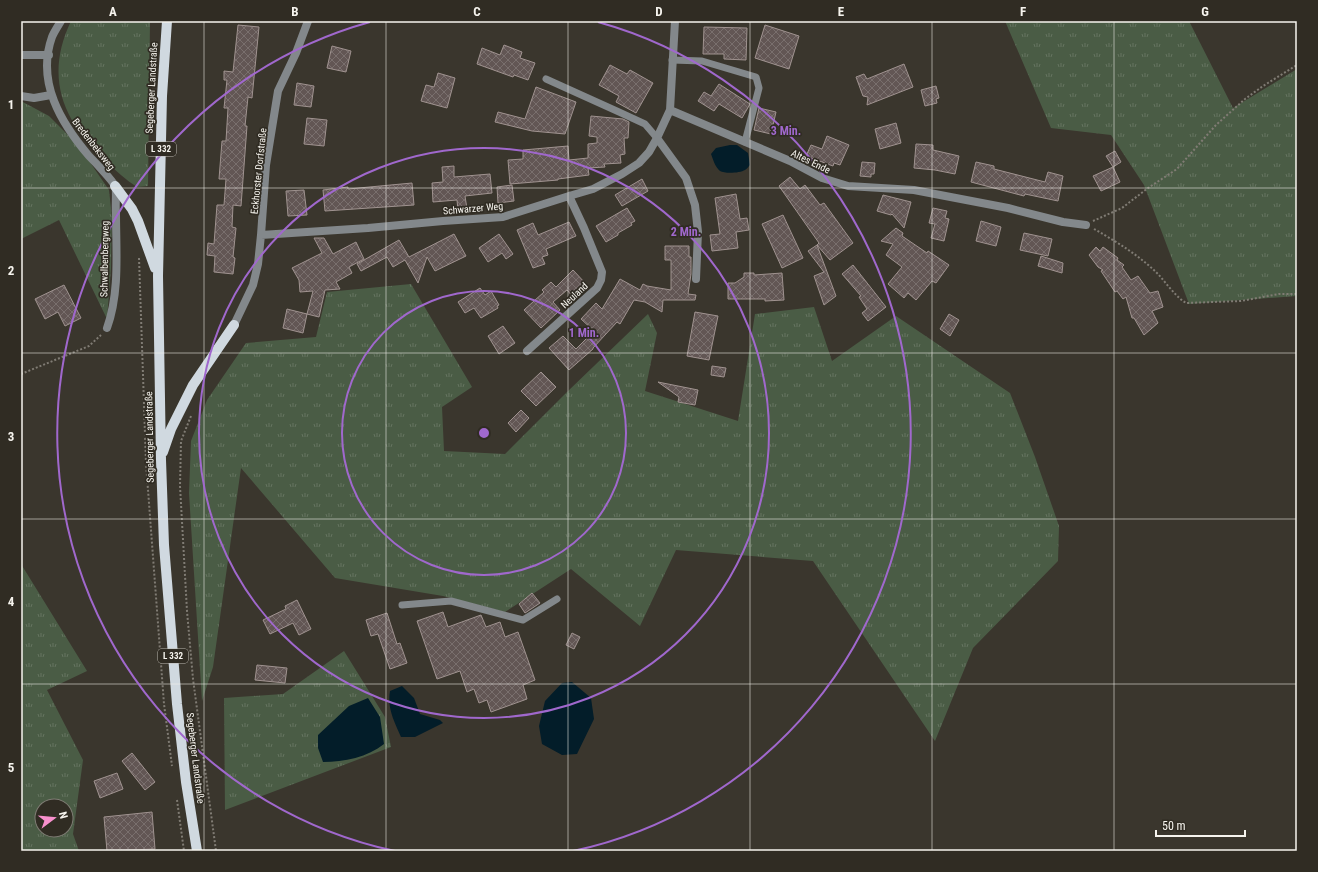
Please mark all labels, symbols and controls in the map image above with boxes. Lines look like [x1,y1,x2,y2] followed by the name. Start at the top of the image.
[109,4,117,19] text: A
[291,4,299,19] text: B
[473,4,481,19] text: C
[655,4,663,19] text: D
[838,4,845,19] text: E
[1020,4,1026,19] text: F
[1201,4,1209,19] text: G
[144,42,159,134] street label: Segeberger Landstraße
[8,97,14,112] text: 1
[70,116,117,172] street label: Bredenbeksweg
[771,124,801,138] text: 3 Min.
[249,127,269,215] street label: Eckhorster Dorfstraße
[146,142,176,156] road number: L 332
[789,147,832,176] street label: Altes Ende
[442,200,504,217] street label: Schwarzer Weg
[98,221,111,297] street label: Schwalbenbergweg
[671,225,701,239] text: 2 Min.
[8,263,15,278] text: 2
[559,280,590,311] street label: Neuland
[569,326,599,340] text: 1 Min.
[143,391,156,483] street label: Segeberger Landstraße
[477,426,491,440] centre of rings
[8,429,14,444] text: 3
[8,594,15,609] text: 4
[158,649,188,663] road number: L 332
[184,712,207,804] street label: Segeberger Landstraße
[8,760,15,775] text: 5
[34,798,74,838] north arrow
[56,810,70,821] text: N
[1156,812,1245,838] scale bar
[1162,819,1186,833] text: 50 m

